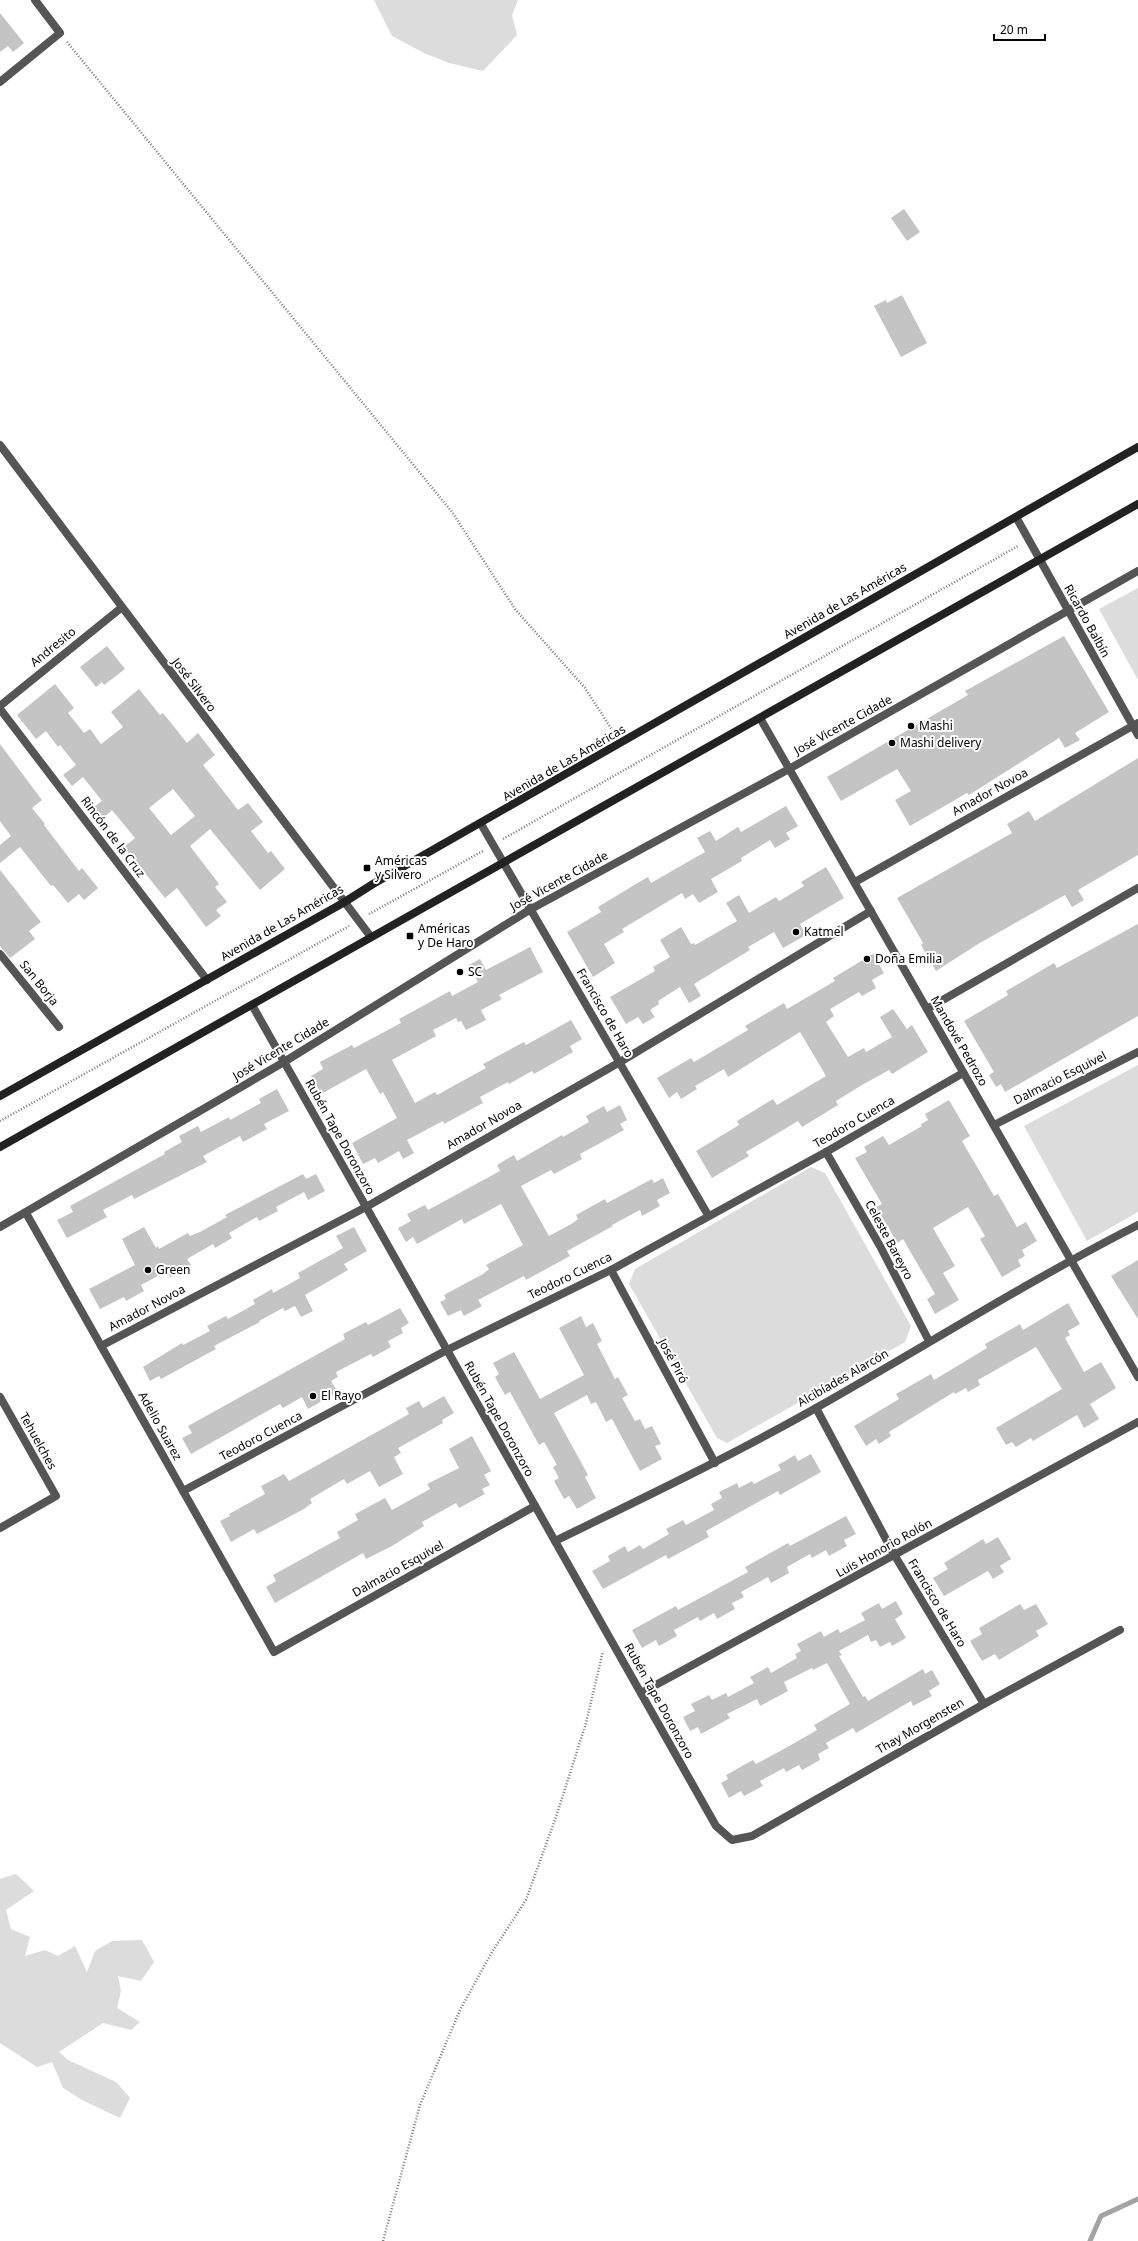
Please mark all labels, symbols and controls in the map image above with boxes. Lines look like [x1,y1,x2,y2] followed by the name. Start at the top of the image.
[994,16,1045,42] scale bar
[1000,21,1028,38] text: 20 m
[780,558,910,643] street label: Avenida de Las Américas
[1060,581,1115,660] street label: Ricardo Balbín
[26,623,79,670] street label: Andresito
[168,653,220,715] street label: José Silvero
[790,690,895,759] street label: José Vicente Cidade
[919,717,953,734] place label: Mashi
[499,720,629,805] street label: Avenida de Las Américas
[906,721,916,731] marker: Mashi
[900,734,982,751] place label: Mashi delivery
[887,738,897,748] marker: Mashi delivery
[949,764,1031,819] street label: Amador Novoa
[77,793,150,881] street label: Rincón de la Cruz
[506,846,611,915] street label: José Vicente Cidade
[375,852,427,883] place label: Américas y Silvero
[362,863,372,873] marker: Américas y Silvero
[217,880,347,965] street label: Avenida de Las Américas
[418,920,474,951] place label: Américas y De Haro
[804,923,844,940] place label: Katmel
[791,927,801,937] marker: Katmel
[405,931,415,941] marker: Américas y De Haro
[875,950,942,967] place label: Doña Emilia
[862,954,872,964] marker: Doña Emilia
[16,956,63,1009] street label: San Borja
[468,963,483,980] place label: SC
[573,965,638,1061] street label: Francisco de Haro
[455,967,465,977] marker: SC
[927,993,992,1089] street label: Mandové Pedrozo
[229,1013,332,1085] street label: José Vicente Cidade
[1010,1047,1109,1108] street label: Dalmacio Esquivel
[302,1076,379,1198] street label: Rubén Tape Doronzoro
[810,1091,898,1152] street label: Teodoro Cuenca
[443,1096,525,1153] street label: Amador Novoa
[861,1197,918,1283] street label: Celeste Bareyro
[525,1248,615,1303] street label: Teodoro Cuenca
[156,1261,190,1278] place label: Green
[143,1265,153,1275] marker: Green
[105,1280,188,1335] street label: Amador Novoa
[654,1334,692,1386] street label: José Piró
[794,1345,891,1411] street label: Alcibíades Alarcón
[461,1358,538,1480] street label: Rubén Tape Doronzoro
[321,1387,361,1404] place label: El Rayo
[135,1388,186,1463] street label: Adelio Suarez
[308,1391,318,1401] marker: El Rayo
[216,1407,305,1464] street label: Teodoro Cuenca
[16,1409,61,1473] street label: Tehuelches
[833,1514,935,1581] street label: Luis Honorio Rolón
[349,1536,447,1601] street label: Dalmacio Esquivel
[904,1555,971,1650] street label: Francisco de Haro
[621,1640,698,1762] street label: Rubén Tape Doronzoro
[873,1693,967,1758] street label: Thay Morgensten

